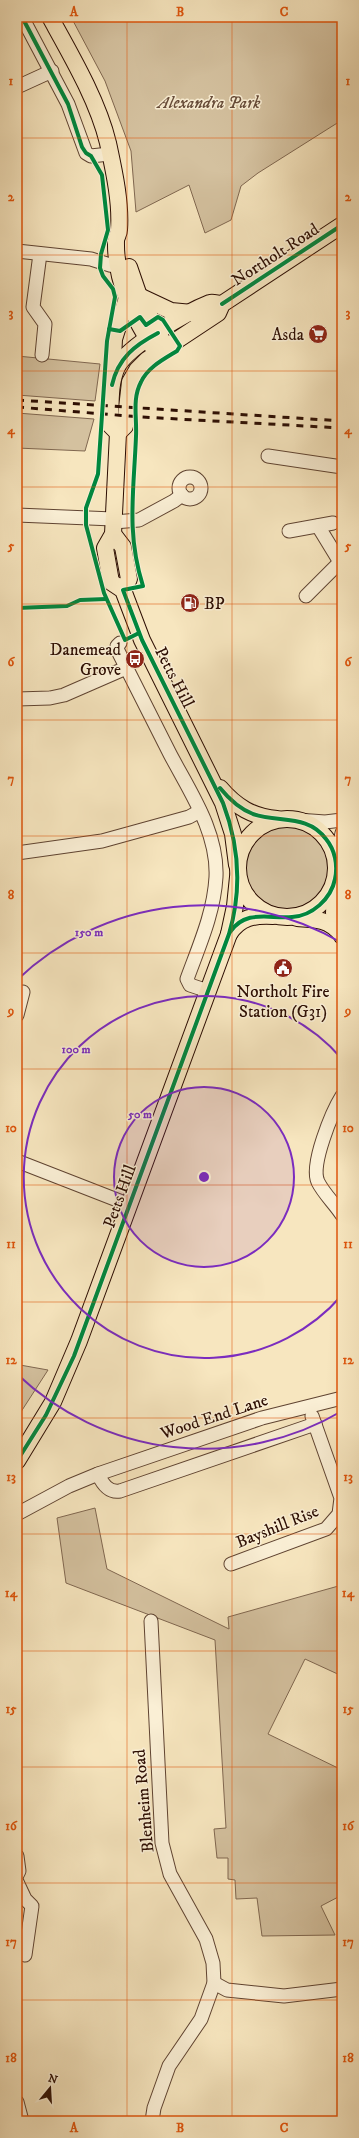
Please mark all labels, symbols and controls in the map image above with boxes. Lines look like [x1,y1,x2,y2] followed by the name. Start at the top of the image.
[69,4,79,20] text: A
[176,4,184,20] text: B
[280,4,289,20] text: C
[9,73,14,89] text: 1
[346,73,351,89] text: 1
[156,92,261,114] park label: Alexandra Park
[8,189,15,205] text: 2
[345,189,352,205] text: 2
[228,218,324,291] street label: Northolt Road
[9,305,14,321] text: 3
[346,305,351,321] text: 3
[307,323,329,345] supermarket icon: Asda
[272,324,305,346] place label: Asda
[6,422,15,439] text: 4
[343,422,352,439] text: 4
[7,538,15,554] text: 5
[344,538,352,554] text: 5
[179,592,201,614] fuel station icon: BP
[204,593,225,615] place label: BP
[50,639,122,681] place label: Danemead Grove
[149,643,199,712] street label: Petts Hill
[124,648,146,670] bus stop icon: Danemead Grove
[8,654,16,670] text: 6
[345,654,353,670] text: 6
[8,771,15,787] text: 7
[345,771,352,787] text: 7
[8,887,15,903] text: 8
[345,887,352,903] text: 8
[75,925,103,940] text: 150 m
[272,957,294,979] public building icon: Northolt Fire Station (G31)
[237,981,329,1023] place label: Northolt Fire Station (G31)
[7,1003,14,1019] text: 9
[344,1003,351,1019] text: 9
[62,1042,90,1057] text: 100 m
[127,1107,152,1122] text: 50 m
[5,1120,17,1136] text: 10
[342,1120,354,1136] text: 10
[98,1162,142,1231] street label: Petts Hill
[197,1170,211,1184] centre of rings
[6,1236,16,1252] text: 11
[343,1236,353,1252] text: 11
[5,1352,17,1368] text: 12
[342,1352,354,1368] text: 12
[157,1389,271,1445] street label: Wood End Lane
[6,1469,16,1485] text: 13
[343,1469,353,1485] text: 13
[233,1500,322,1553] street label: Bayshill Rise
[5,1585,18,1602] text: 14
[342,1585,355,1602] text: 14
[5,1701,17,1717] text: 15
[342,1701,354,1717] text: 15
[128,1748,159,1853] street label: Blenheim Road
[5,1818,18,1834] text: 16
[342,1818,355,1834] text: 16
[5,1934,17,1950] text: 17
[342,1934,354,1950] text: 17
[5,2050,17,2066] text: 18
[342,2050,354,2066] text: 18
[30,2068,70,2108] north arrow
[46,2071,59,2087] text: N
[69,2120,79,2136] text: A
[176,2120,184,2136] text: B
[280,2120,289,2136] text: C

